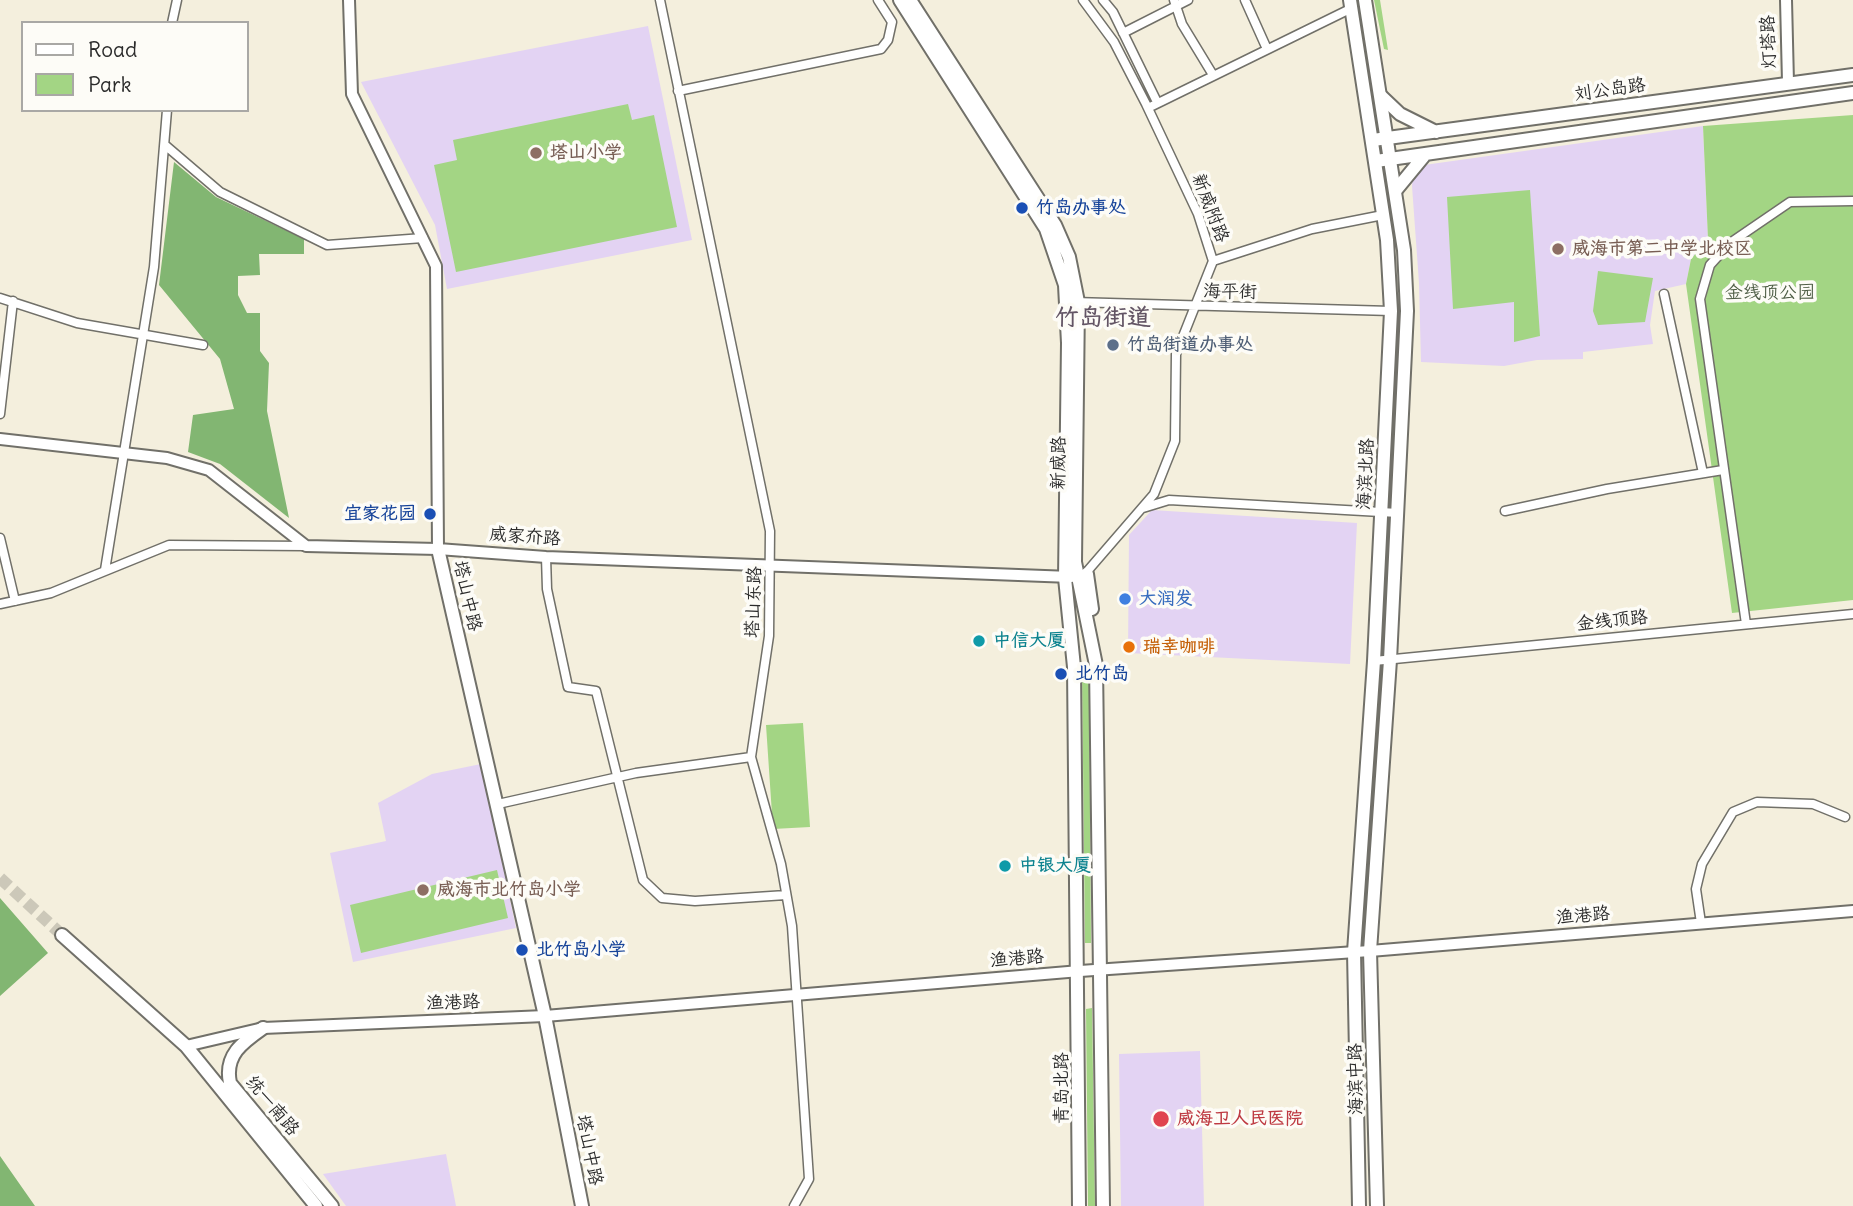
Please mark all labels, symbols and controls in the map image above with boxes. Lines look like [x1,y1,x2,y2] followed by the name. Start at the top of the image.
[1757,15,1781,69] street label: 灯塔路
[21,21,248,112] legend
[88,36,137,63] text: Road
[88,71,131,98] text: Park
[1573,74,1647,106] street label: 刘公岛路
[550,142,622,164] place label: 塔山小学
[528,145,544,161] marker: 塔山小学
[1187,171,1233,245] street label: 新威附路
[1036,197,1126,219] place label: 竹岛办事处
[1014,200,1030,216] marker: 竹岛办事处
[1572,238,1752,260] place label: 威海市第二中学北校区
[1550,241,1566,257] marker: 威海市第二中学北校区
[1203,281,1257,303] street label: 海平街
[1725,282,1815,304] park label: 金线顶公园
[1055,304,1151,332] district label: 竹岛街道
[1127,334,1253,356] place label: 竹岛街道办事处
[1105,337,1121,353] marker: 竹岛街道办事处
[1048,436,1070,490] street label: 新威路
[1353,437,1379,511] street label: 海滨北路
[344,503,416,525] place label: 宜家花园
[422,506,438,522] marker: 宜家花园
[488,524,562,550] street label: 威家夼路
[448,558,486,634] street label: 塔山中路
[742,566,766,638] street label: 塔山东路
[1139,588,1193,610] place label: 大润发
[1117,591,1133,607] marker: 大润发
[1575,606,1649,636] street label: 金线顶路
[993,630,1065,652] place label: 中信大厦
[971,633,987,649] marker: 中信大厦
[1143,636,1215,658] place label: 瑞幸咖啡
[1121,639,1137,655] marker: 瑞幸咖啡
[1075,663,1129,685] place label: 北竹岛
[1053,666,1069,682] marker: 北竹岛
[1019,855,1091,877] place label: 中银大厦
[997,858,1013,874] marker: 中银大厦
[437,879,581,901] place label: 威海市北竹岛小学
[415,882,431,898] marker: 威海市北竹岛小学
[1555,903,1611,929] street label: 渔港路
[536,939,626,961] place label: 北竹岛小学
[514,942,530,958] marker: 北竹岛小学
[989,946,1045,972] street label: 渔港路
[426,991,480,1015] street label: 渔港路
[1345,1043,1367,1115] street label: 海滨中路
[1051,1052,1073,1124] street label: 青岛北路
[241,1071,303,1141] street label: 统一南路
[1177,1108,1303,1130] place label: 威海卫人民医院
[1151,1109,1171,1129] marker: 威海卫人民医院
[572,1113,606,1187] street label: 塔山中路

